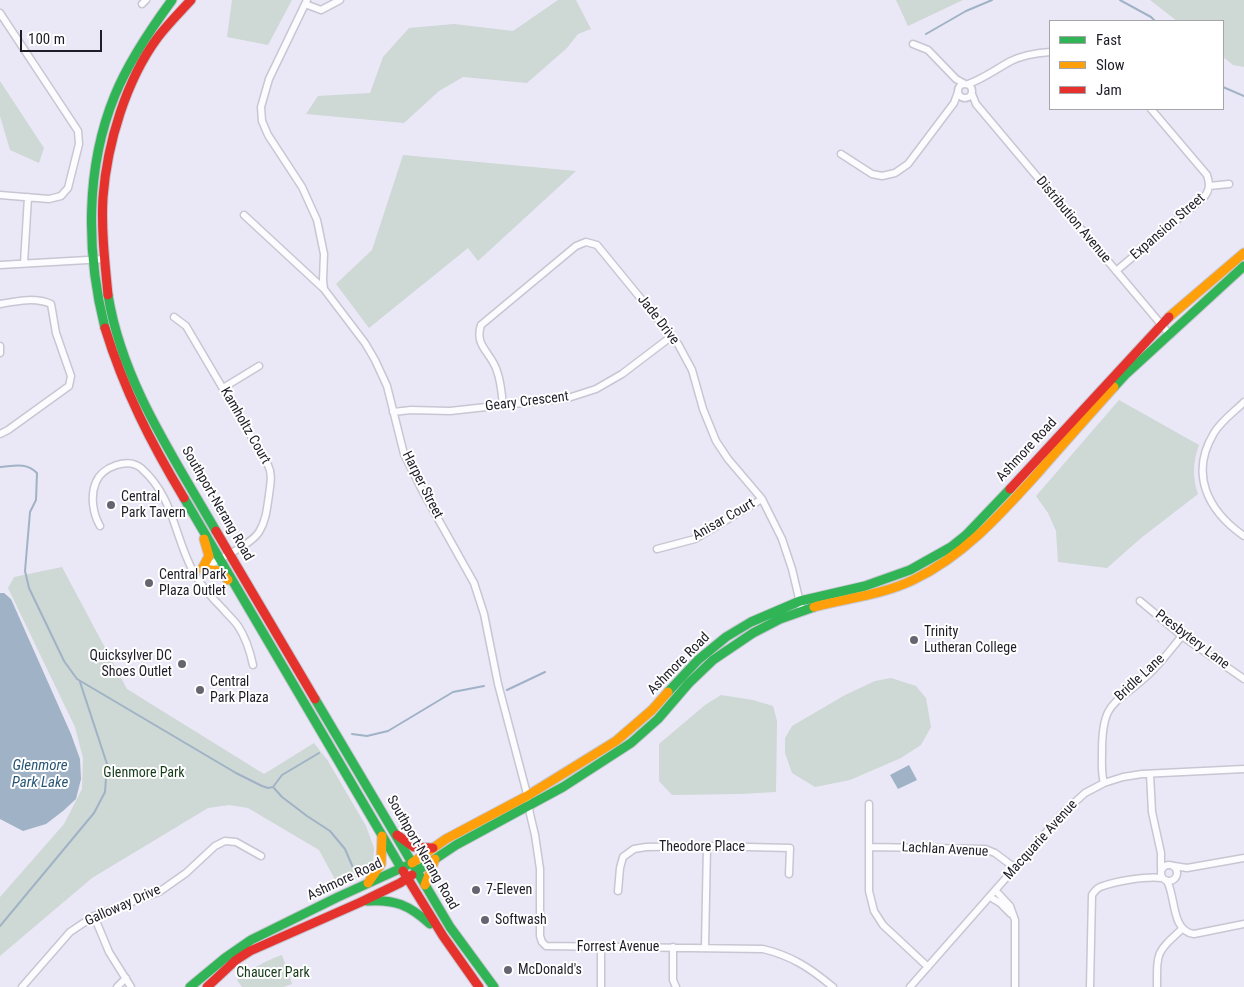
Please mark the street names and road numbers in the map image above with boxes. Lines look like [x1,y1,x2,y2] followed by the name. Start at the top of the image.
[1032,173,1114,267] street label: Distribution Avenue
[1127,190,1209,264] street label: Expansion Street
[633,292,683,348] street label: Jade Drive
[216,385,274,467] street label: Kamholtz Court
[484,389,570,415] street label: Geary Crescent
[993,415,1061,485] street label: Ashmore Road
[177,444,257,564] street label: Southport-Nerang Road
[398,448,446,522] street label: Harper Street
[690,495,758,545] street label: Anisar Court
[1152,607,1232,673] street label: Presbytery Lane
[644,629,714,699] street label: Ashmore Road
[1112,651,1168,705] street label: Bridle Lane
[382,793,462,913] street label: Southport-Nerang Road
[1001,797,1081,883] street label: Macquarie Avenue
[659,839,745,855] street label: Theodore Place
[901,839,989,861] street label: Lachlan Avenue
[305,855,385,905] street label: Ashmore Road
[83,882,163,930] street label: Galloway Drive
[577,939,659,955] street label: Forrest Avenue

